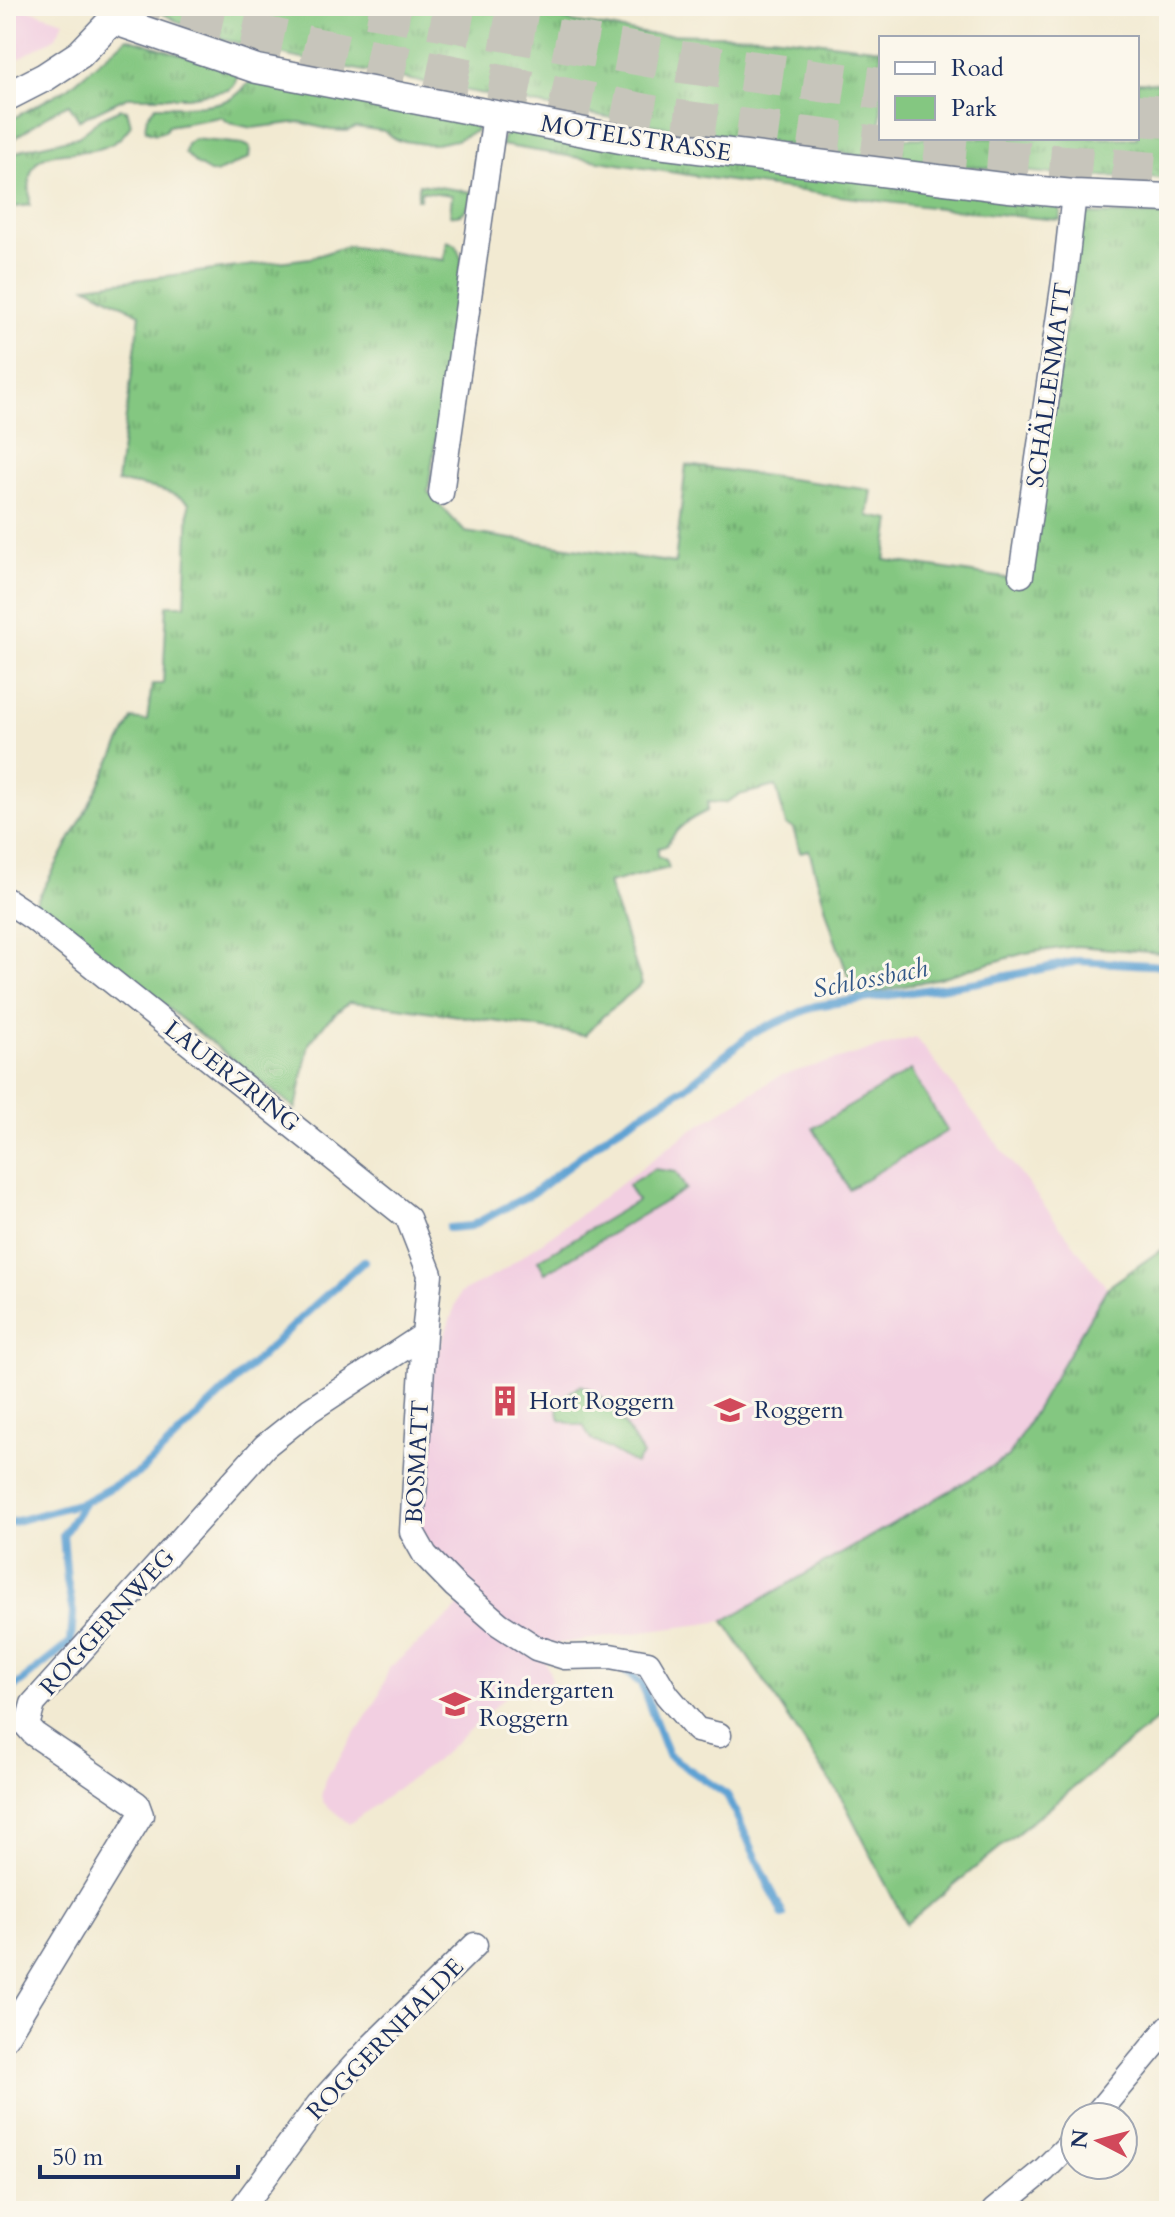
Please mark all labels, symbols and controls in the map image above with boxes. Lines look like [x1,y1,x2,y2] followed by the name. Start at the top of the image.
[879,36,1139,140] legend
[951,52,1004,85] text: Road
[951,92,997,125] text: Park
[538,107,734,170] street label: MOTELSTRASSE
[1019,280,1080,490] street label: SCHÄLLENMATT
[810,950,931,1007] water label: Schlossbach
[157,1013,306,1140] street label: LAUERZRING
[488,1384,522,1418] building icon: Hort Roggern
[529,1385,675,1418] place label: Hort Roggern
[713,1393,747,1427] school or university icon: Roggern
[754,1394,844,1427] place label: Roggern
[398,1399,437,1525] street label: BOSMATT
[32,1542,182,1703] street label: ROGGERNWEG
[479,1674,615,1735] place label: Kindergarten Roggern
[438,1687,472,1721] school or university icon: Kindergarten Roggern
[299,1951,471,2128] street label: ROGGERNHALDE
[1059,2101,1139,2181] north arrow
[1064,2128,1096,2150] text: N
[40,2129,238,2179] scale bar
[52,2141,104,2174] text: 50 m

